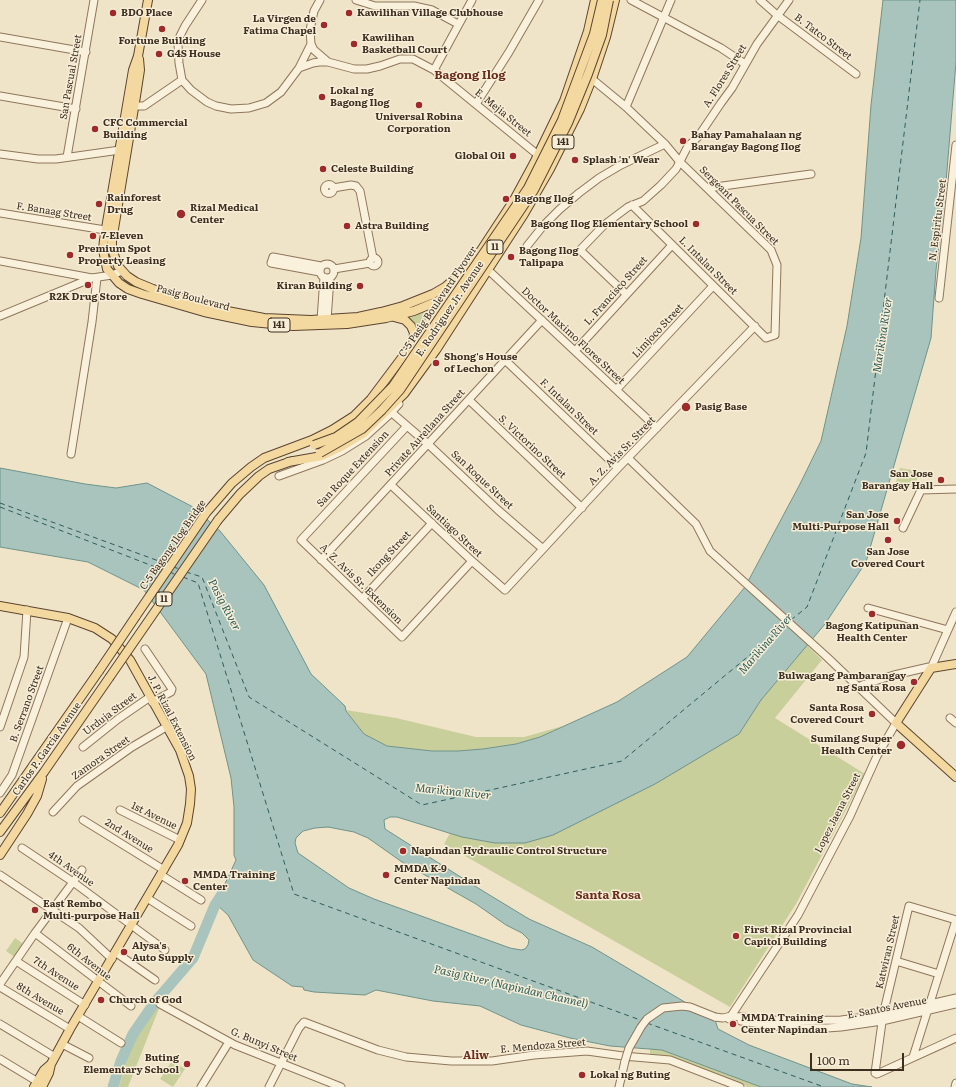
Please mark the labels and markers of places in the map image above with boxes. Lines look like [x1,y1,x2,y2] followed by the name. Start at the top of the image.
[121,7,172,19] place label: BDO Place
[357,7,503,19] place label: Kawilihan Village Clubhouse
[108,8,118,18] marker: BDO Place
[344,8,354,18] marker: Kawilihan Village Clubhouse
[243,13,316,36] place label: La Virgen de Fatima Chapel
[319,20,329,30] marker: La Virgen de Fatima Chapel
[157,24,167,34] marker: Fortune Building
[362,32,447,56] place label: Kawilihan Basketball Court
[118,35,206,47] place label: Fortune Building
[349,39,359,49] marker: Kawilihan Basketball Court
[167,48,221,60] place label: G4S House
[154,49,164,59] marker: G4S House
[330,85,390,108] place label: Lokal ng Bagong Ilog
[317,92,327,102] marker: Lokal ng Bagong Ilog
[414,100,424,110] marker: Universal Robina Corporation
[375,111,463,134] place label: Universal Robina Corporation
[103,117,188,140] place label: CFC Commercial Building
[90,124,100,134] marker: CFC Commercial Building
[691,129,802,152] place label: Bahay Pamahalaan ng Barangay Bagong Ilog
[678,136,688,146] marker: Bahay Pamahalaan ng Barangay Bagong Ilog
[455,150,505,162] place label: Global Oil
[508,151,518,161] marker: Global Oil
[583,154,660,166] place label: Splash 'n' Wear
[570,155,580,165] marker: Splash 'n' Wear
[331,163,414,175] place label: Celeste Building
[318,164,328,174] marker: Celeste Building
[107,192,161,216] place label: Rainforest Drug
[514,193,574,205] place label: Bagong Ilog
[501,194,511,204] marker: Bagong Ilog
[94,199,104,209] marker: Rainforest Drug
[190,202,258,226] place label: Rizal Medical Center
[175,208,187,220] marker: Rizal Medical Center
[531,218,688,230] place label: Bagong Ilog Elementary School
[691,219,701,229] marker: Bagong Ilog Elementary School
[355,220,429,232] place label: Astra Building
[342,221,352,231] marker: Astra Building
[101,230,143,242] place label: 7-Eleven
[88,231,98,241] marker: 7-Eleven
[78,243,165,266] place label: Premium Spot Property Leasing
[519,245,579,268] place label: Bagong Ilog Talipapa
[65,250,75,260] marker: Premium Spot Property Leasing
[506,252,516,262] marker: Bagong Ilog Talipapa
[83,280,93,290] marker: R2K Drug Store
[277,280,352,292] place label: Kiran Building
[355,281,365,291] marker: Kiran Building
[49,291,127,303] place label: R2K Drug Store
[444,351,517,374] place label: Shong's House of Lechon
[431,358,441,368] marker: Shong's House of Lechon
[680,401,692,413] marker: Pasig Base
[695,401,747,413] place label: Pasig Base
[862,468,933,492] place label: San Jose Barangay Hall
[936,475,946,485] marker: San Jose Barangay Hall
[792,509,889,532] place label: San Jose Multi-Purpose Hall
[892,516,902,526] marker: San Jose Multi-Purpose Hall
[883,535,893,545] marker: San Jose Covered Court
[851,546,925,570] place label: San Jose Covered Court
[867,609,877,619] marker: Bagong Katipunan Health Center
[825,620,919,644] place label: Bagong Katipunan Health Center
[778,670,906,694] place label: Bulwagang Pambarangay ng Santa Rosa
[909,677,919,687] marker: Bulwagang Pambarangay ng Santa Rosa
[790,702,864,726] place label: Santa Rosa Covered Court
[867,709,877,719] marker: Santa Rosa Covered Court
[811,733,892,756] place label: Sumilang Super Health Center
[895,739,907,751] marker: Sumilang Super Health Center
[411,845,607,857] place label: Napindan Hydraulic Control Structure
[398,846,408,856] marker: Napindan Hydraulic Control Structure
[394,863,481,886] place label: MMDA K-9 Center Napindan
[193,869,275,892] place label: MMDA Training Center
[381,870,391,880] marker: MMDA K-9 Center Napindan
[180,876,190,886] marker: MMDA Training Center
[43,898,140,922] place label: East Rembo Multi-purpose Hall
[30,905,40,915] marker: East Rembo Multi-purpose Hall
[744,924,852,948] place label: First Rizal Provincial Capitol Building
[731,931,741,941] marker: First Rizal Provincial Capitol Building
[132,940,194,964] place label: Alysa's Auto Supply
[119,947,129,957] marker: Alysa's Auto Supply
[109,994,182,1006] place label: Church of God
[96,995,106,1005] marker: Church of God
[741,1012,828,1036] place label: MMDA Training Center Napindan
[728,1019,738,1029] marker: MMDA Training Center Napindan
[83,1052,179,1076] place label: Buting Elementary School
[182,1059,192,1069] marker: Buting Elementary School
[590,1069,670,1081] place label: Lokal ng Buting
[577,1070,587,1080] marker: Lokal ng Buting

